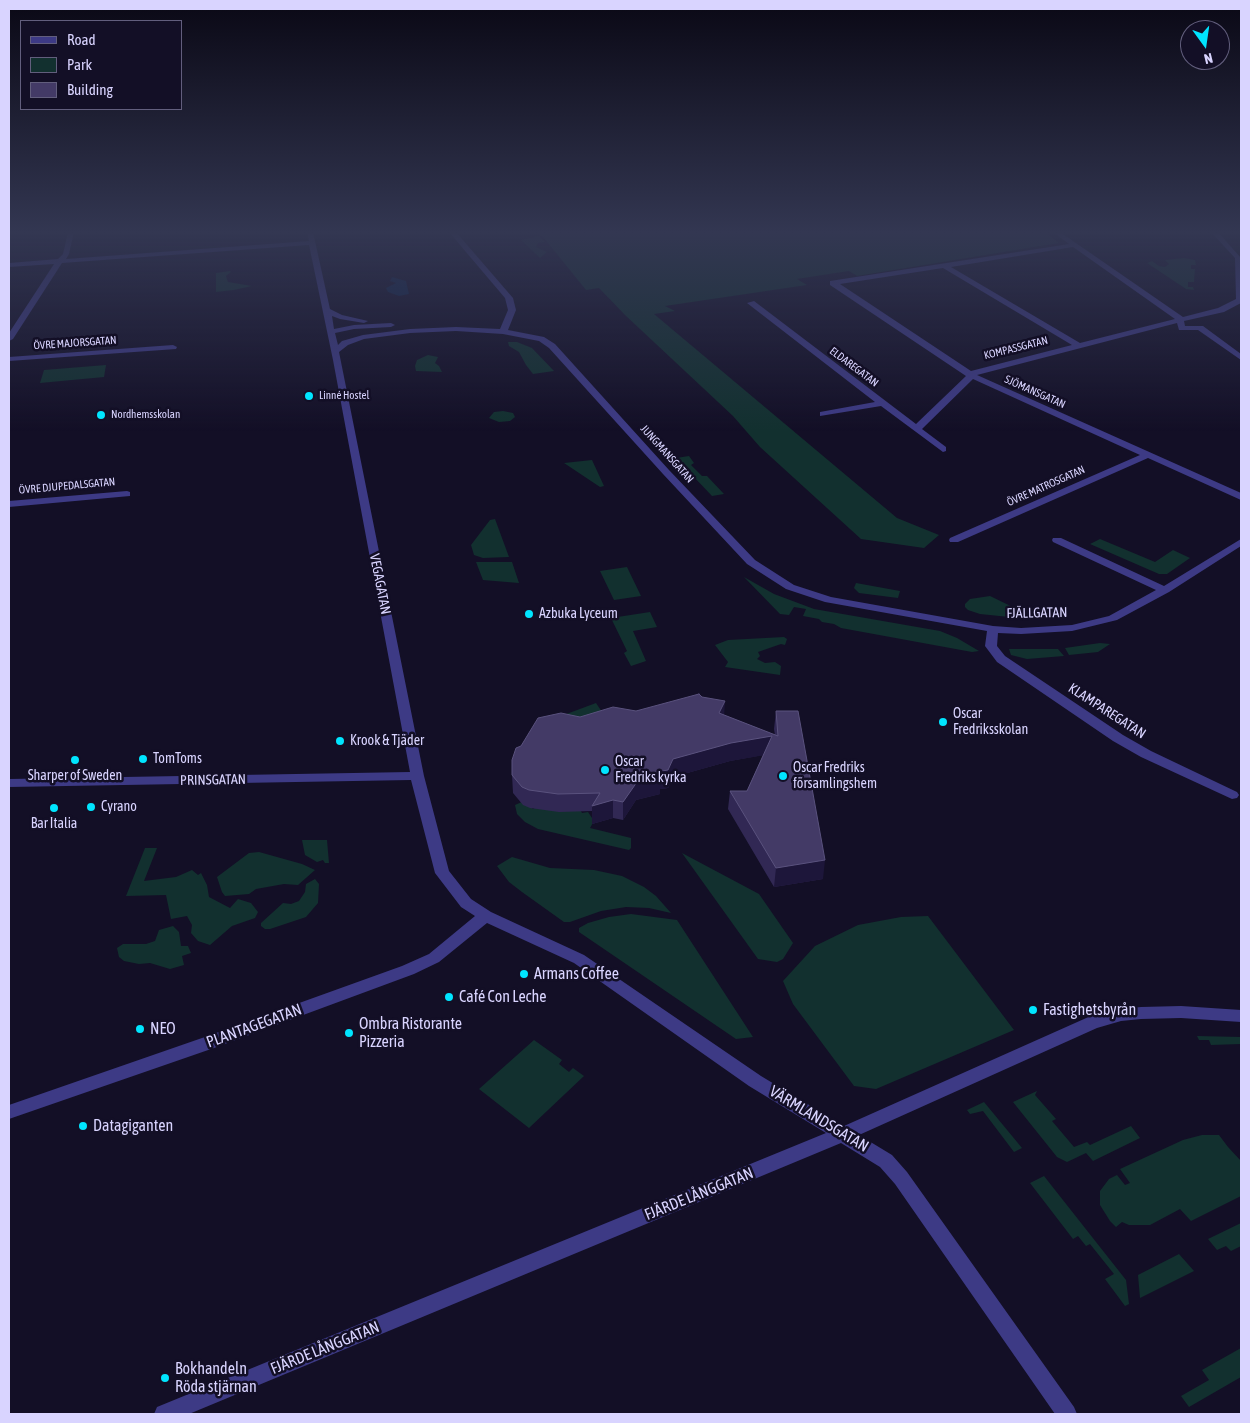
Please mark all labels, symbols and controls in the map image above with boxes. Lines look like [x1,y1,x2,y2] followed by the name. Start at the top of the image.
[20,20,182,110] legend
[1180,20,1230,70] north arrow
[67,31,96,48] text: Road
[1202,50,1214,67] text: N
[67,56,92,73] text: Park
[67,81,113,98] text: Building
[33,334,117,352] street label: ÖVRE MAJORSGATAN
[983,334,1049,362] street label: KOMPASSGATAN
[827,344,881,390] street label: ELDAREGATAN
[1002,373,1068,411] street label: SJÖMANSGATAN
[319,389,369,403] place label: Linné Hostel
[303,390,315,402] marker: Linné Hostel
[111,408,180,422] place label: Nordhemsskolan
[95,409,107,421] marker: Nordhemsskolan
[638,422,696,486] street label: JUNGMANSGATAN
[1005,463,1087,509] street label: ÖVRE MATROSGATAN
[18,475,116,497] street label: ÖVRE DJUPEDALSGATAN
[366,552,394,616] street label: VEGAGATAN
[1006,604,1068,622] street label: FJÄLLGATAN
[539,606,618,622] place label: Azbuka Lyceum
[523,608,535,620] marker: Azbuka Lyceum
[1065,680,1149,742] street label: KLAMPAREGATAN
[953,706,1028,739] place label: Oscar Fredriksskolan
[937,716,949,728] marker: Oscar Fredriksskolan
[350,733,424,749] place label: Krook & Tjäder
[334,735,346,747] marker: Krook & Tjäder
[153,751,202,767] place label: TomToms
[137,753,149,765] marker: TomToms
[69,754,81,766] marker: Sharper of Sweden
[615,754,687,786] place label: Oscar Fredriks kyrka
[793,760,877,792] place label: Oscar Fredriks församlingshem
[599,764,611,776] marker: Oscar Fredriks kyrka
[28,768,122,784] place label: Sharper of Sweden
[777,770,789,782] marker: Oscar Fredriks församlingshem
[180,771,246,789] street label: PRINSGATAN
[101,799,137,815] place label: Cyrano
[85,801,97,813] marker: Cyrano
[48,802,60,814] marker: Bar Italia
[31,816,77,832] place label: Bar Italia
[534,964,619,984] place label: Armans Coffee
[518,968,530,980] marker: Armans Coffee
[459,987,547,1007] place label: Café Con Leche
[443,991,455,1003] marker: Café Con Leche
[204,1000,304,1052] street label: PLANTAGEGATAN
[1043,1000,1136,1020] place label: Fastighetsbyrån
[1027,1004,1039,1016] marker: Fastighetsbyrån
[359,1014,462,1052] place label: Ombra Ristorante Pizzeria
[150,1019,176,1039] place label: NEO
[134,1023,146,1035] marker: NEO
[343,1027,355,1039] marker: Ombra Ristorante Pizzeria
[766,1082,872,1156] street label: VÄRMLANDSGATAN
[93,1116,173,1136] place label: Datagiganten
[77,1120,89,1132] marker: Datagiganten
[642,1163,756,1225] street label: FJÄRDE LÅNGGATAN
[268,1317,382,1379] street label: FJÄRDE LÅNGGATAN
[175,1359,257,1397] place label: Bokhandeln Röda stjärnan
[159,1372,171,1384] marker: Bokhandeln Röda stjärnan

